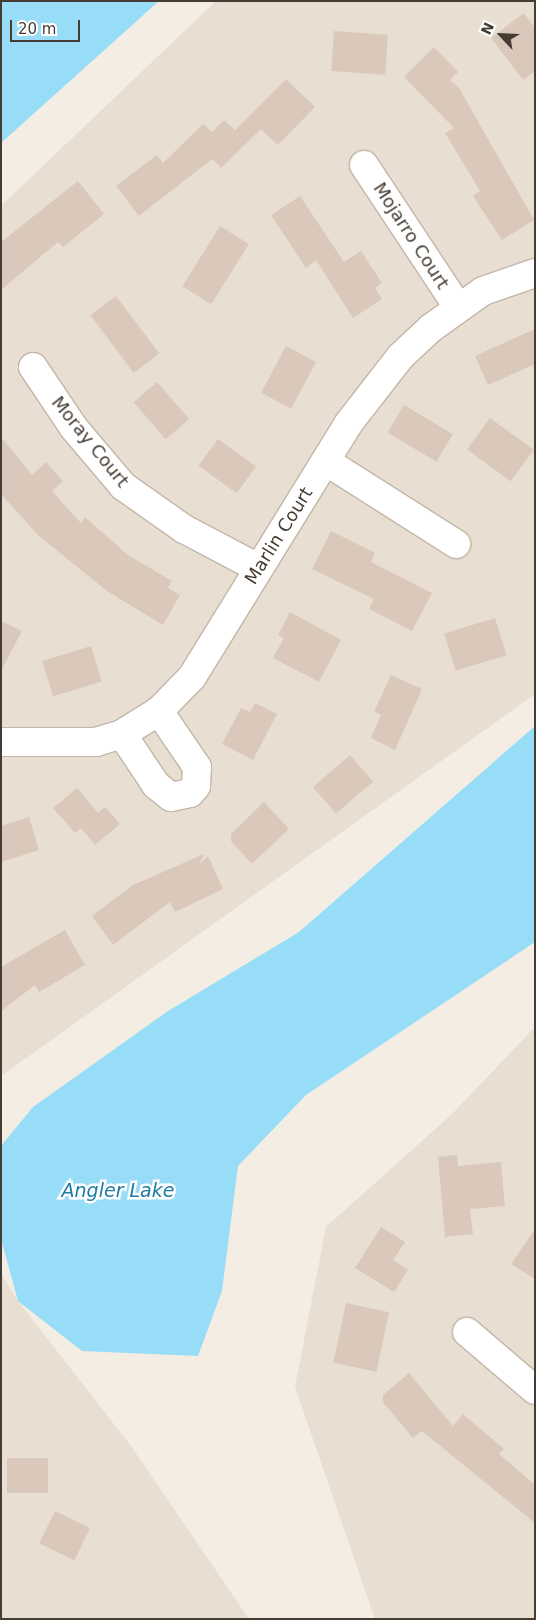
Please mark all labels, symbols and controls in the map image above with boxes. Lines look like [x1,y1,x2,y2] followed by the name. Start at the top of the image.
[12,10,82,42] scale bar
[476,10,526,60] north arrow
[18,20,56,38] text: 20 m
[478,20,497,37] text: N
[368,179,454,293] street label: Mojarro Court
[47,392,133,492] street label: Moray Court
[241,483,317,589] street label: Marlin Court
[62,1180,174,1202] water label: Angler Lake

